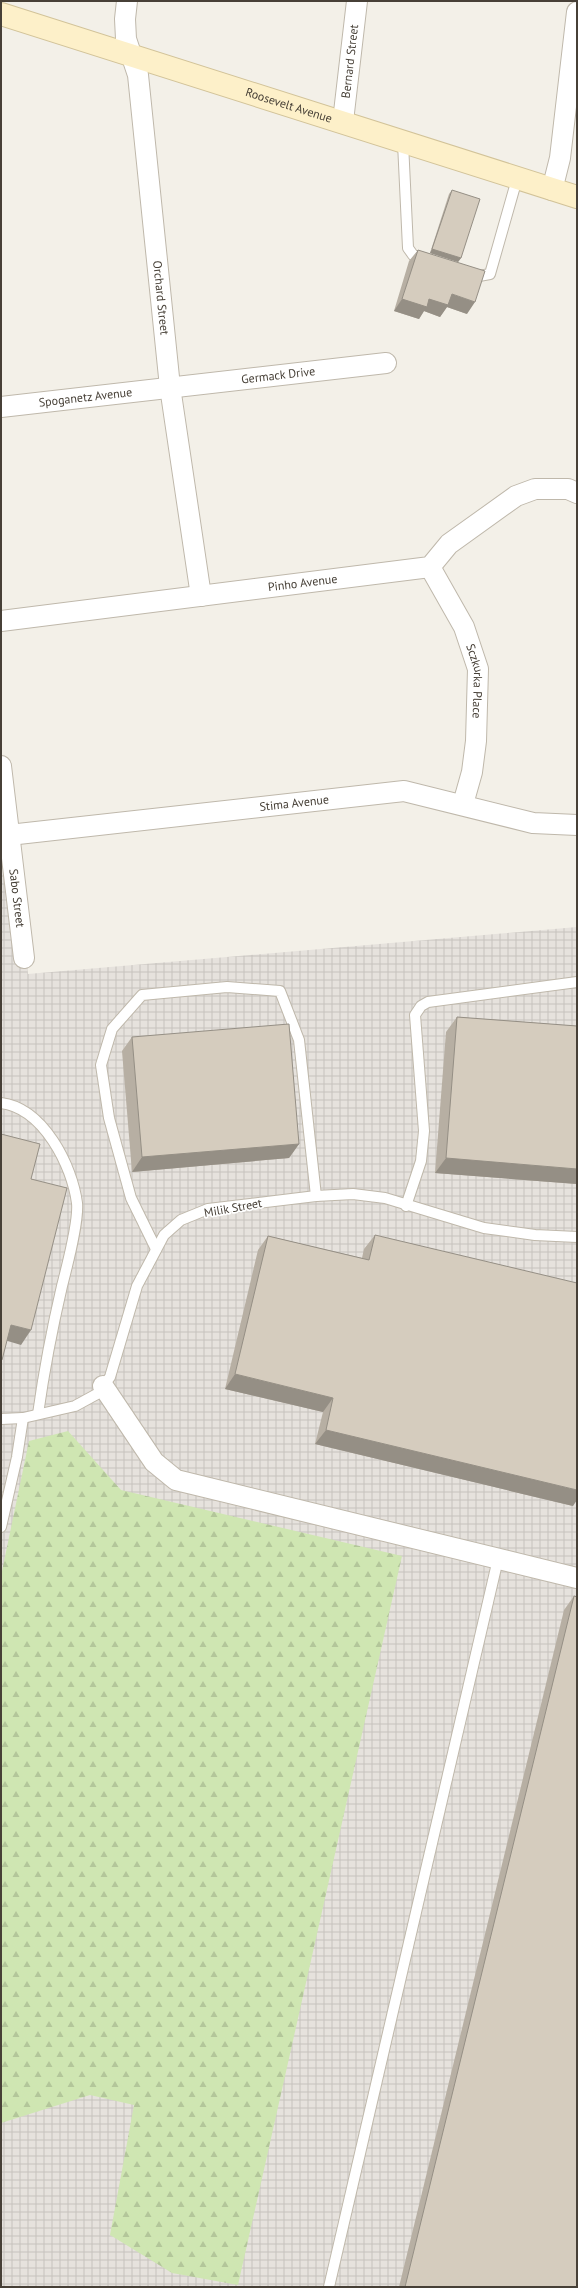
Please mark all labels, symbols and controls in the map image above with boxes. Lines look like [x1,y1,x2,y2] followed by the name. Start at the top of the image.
[338,24,361,99] street label: Bernard Street
[244,84,334,126] street label: Roosevelt Avenue
[150,260,173,336] street label: Orchard Street
[240,363,316,386] street label: Germack Drive
[38,384,133,410] street label: Spoganetz Avenue
[267,571,338,594] street label: Pinho Avenue
[463,642,487,719] street label: Sczkurka Place
[259,791,330,814] street label: Stima Avenue
[6,868,28,928] street label: Sabo Street
[203,1195,263,1220] street label: Milik Street

